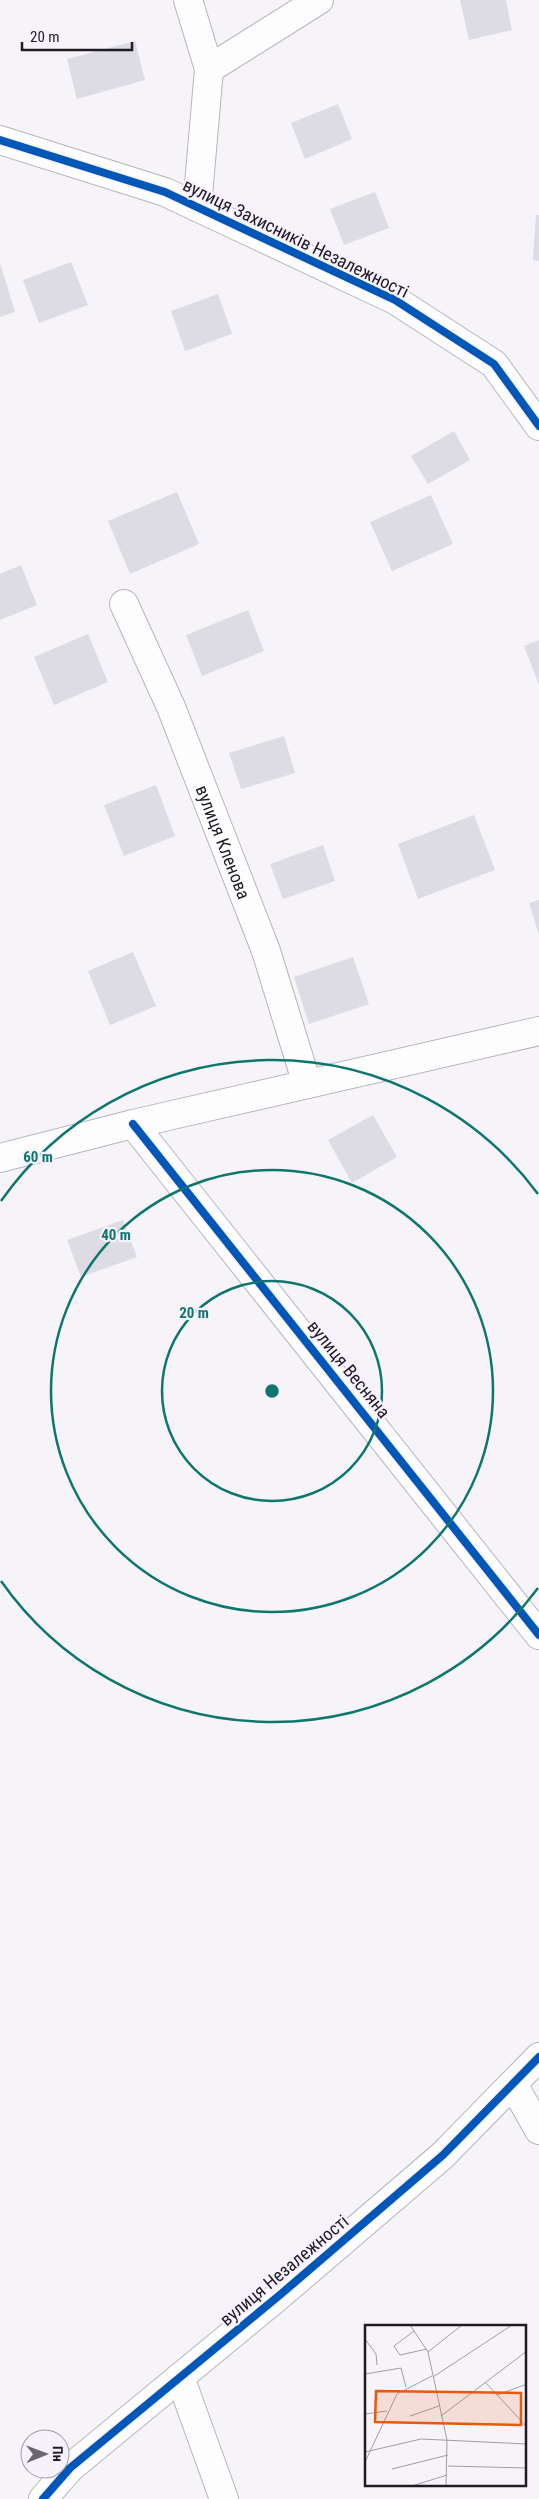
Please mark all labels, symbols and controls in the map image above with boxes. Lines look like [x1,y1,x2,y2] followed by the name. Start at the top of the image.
[22,20,132,52] scale bar
[30,28,60,46] text: 20 m
[180,174,412,302] street label: вулиця Захисників Незалежності
[192,782,255,902] street label: вулиця Кленова
[23,1148,53,1166] text: 60 m
[101,1226,131,1244] text: 40 m
[179,1304,209,1322] text: 20 m
[303,1316,395,1422] street label: вулиця Весняна
[263,1382,281,1400] centre of rings
[216,2210,352,2330] street label: вулиця Незалежності
[365,2325,526,2486] inset map
[20,2429,70,2479] north arrow
[50,2446,66,2462] text: Пн

